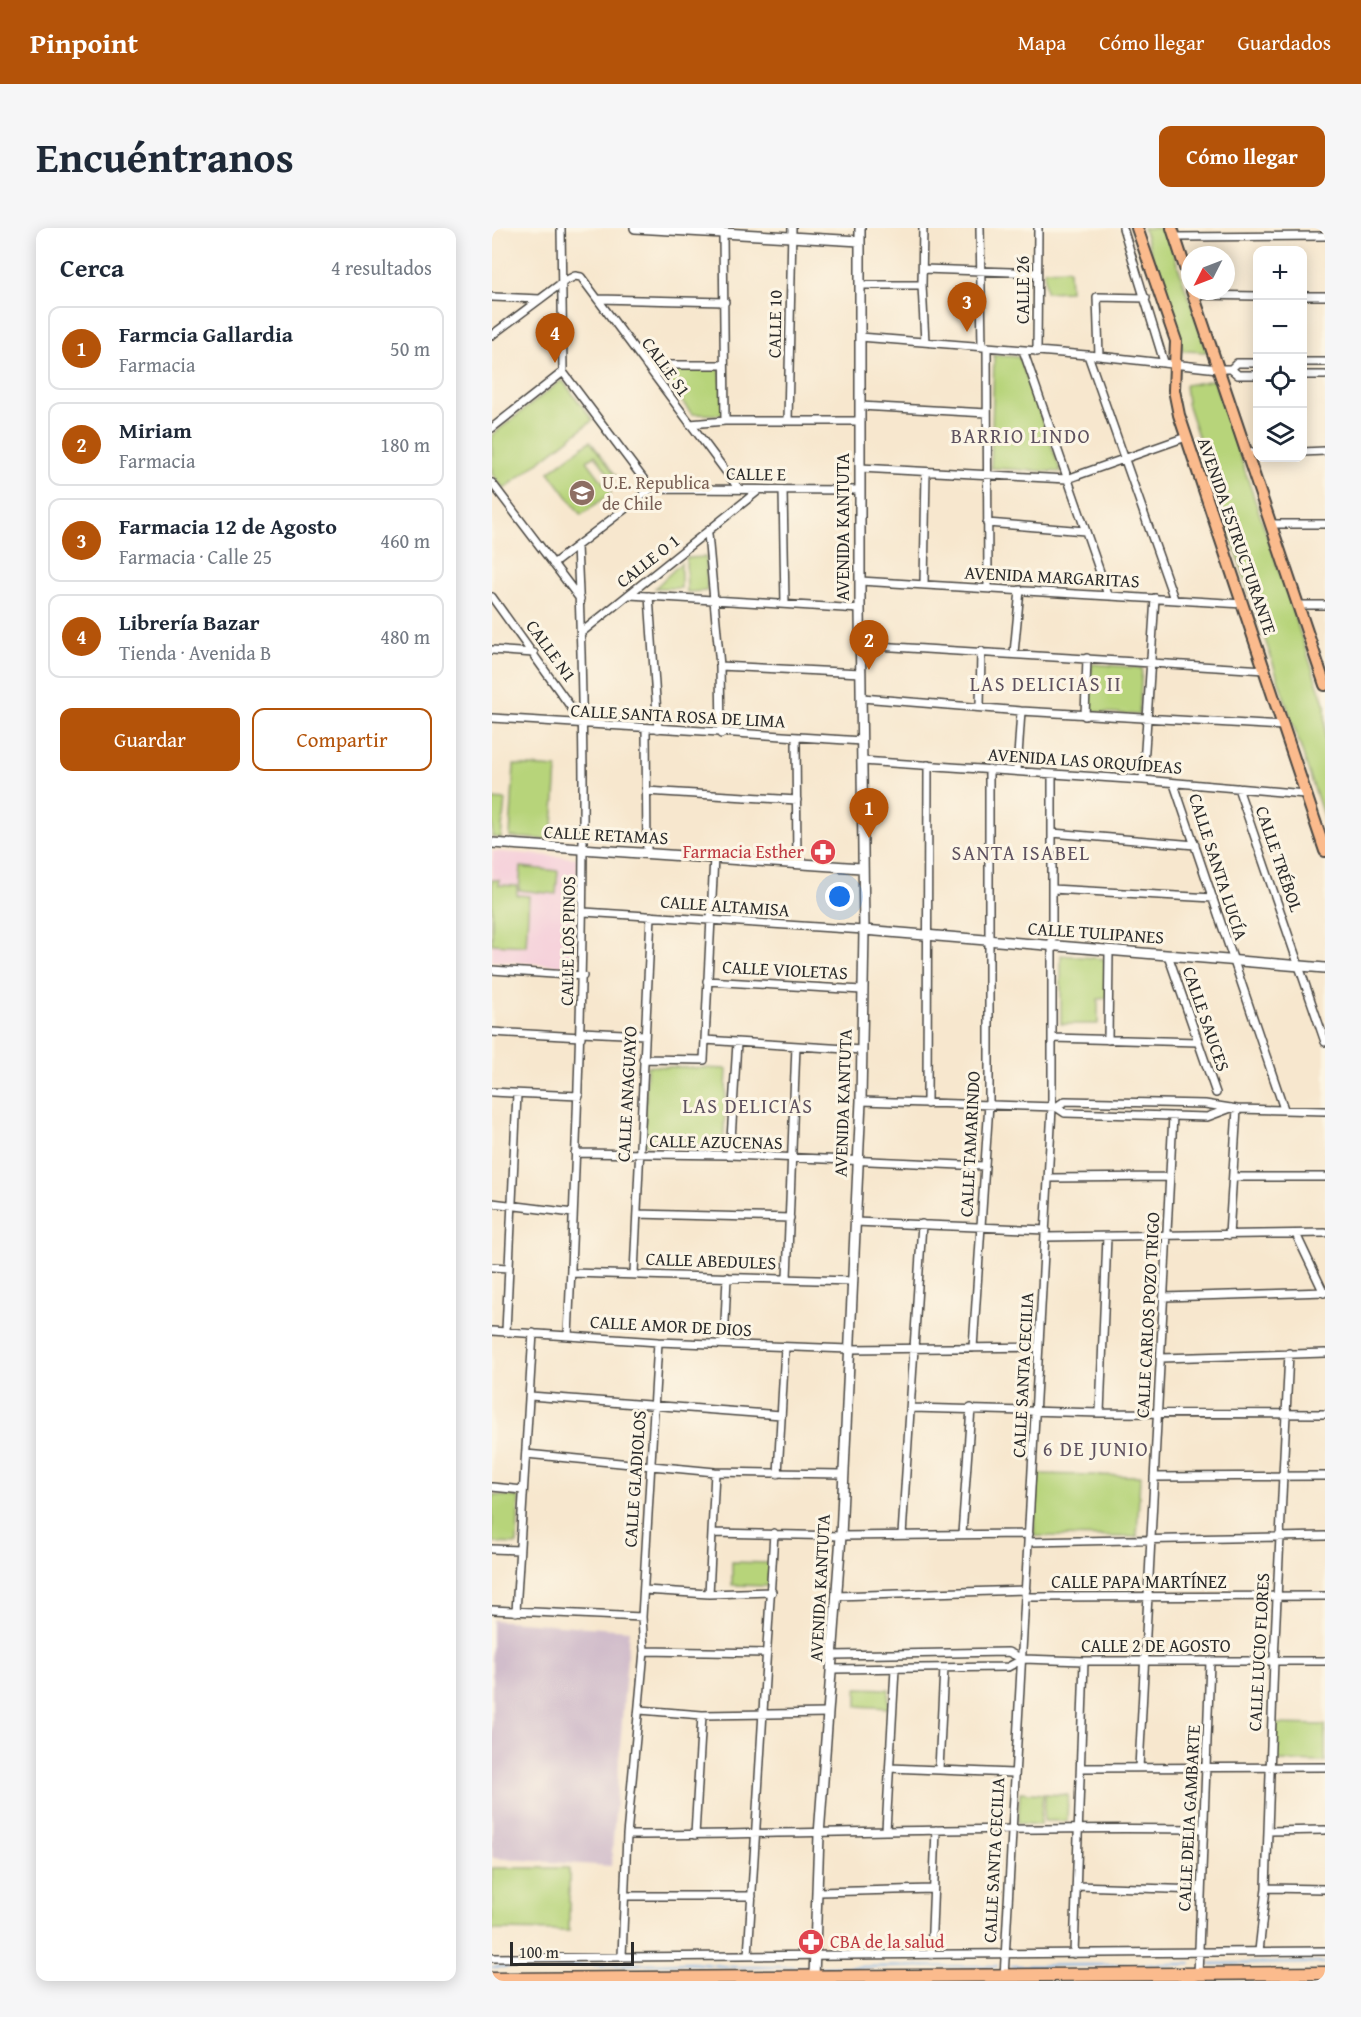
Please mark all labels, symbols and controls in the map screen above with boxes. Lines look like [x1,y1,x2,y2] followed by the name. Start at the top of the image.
[30,22,138,63] text: Pinpoint
[1018,27,1066,58] text: Mapa
[1099,27,1204,58] text: Cómo llegar
[1237,27,1331,58] text: Guardados
[36,126,294,187] text: Encuéntranos
[1159,126,1325,187] button: Cómo llegar
[1181,246,1235,300] north arrow
[1253,246,1307,462] map controls
[1253,246,1307,300] button: +
[60,248,124,287] text: Cerca
[331,253,432,282] text: 4 resultados
[1009,256,1036,324] street label: CALLE 26
[948,282,986,332] pin: 3
[760,289,789,358] street label: CALLE 10
[1253,300,1307,354] button: −
[536,314,574,363] pin: 4
[119,318,293,350] text: Farmcia Gallardia
[635,331,697,402] street label: CALLE S1
[76,334,87,363] text: 1
[390,334,430,363] text: 50 m
[119,350,195,379] text: Farmacia
[1253,354,1307,408] button: locate
[1253,408,1307,462] button: layers
[119,414,192,446] text: Miriam
[951,421,1091,450] district label: BARRIO LINDO
[76,430,87,459] text: 2
[380,430,430,459] text: 180 m
[1191,433,1284,638] street label: AVENIDA ESTRUCTURANTE
[119,446,195,475] text: Farmacia
[829,453,856,601] street label: AVENIDA KANTUTA
[726,459,786,488] street label: CALLE E
[602,469,710,517] place label: U.E. Republica de Chile
[567,478,597,508] school or university icon: U.E. Republica de Chile
[119,510,337,542] text: Farmacia 12 de Agosto
[76,526,87,555] text: 3
[380,526,430,555] text: 460 m
[610,527,685,594] street label: CALLE O 1
[119,542,272,571] text: Farmacia · Calle 25
[964,558,1140,595] street label: AVENIDA MARGARITAS
[119,606,260,638] text: Librería Bazar
[520,614,583,687] street label: CALLE N1
[850,620,889,670] pin: 2
[76,622,87,651] text: 4
[380,622,430,651] text: 480 m
[119,638,271,667] text: Tienda · Avenida B
[970,669,1122,698] district label: LAS DELICIAS II
[570,696,786,735] street label: CALLE SANTA ROSA DE LIMA
[60,708,240,771] button: Guardar
[252,708,432,771] button: Compartir
[987,740,1183,781] street label: AVENIDA LAS ORQUÍDEAS
[850,788,889,838] pin: 1
[1182,790,1255,944] street label: CALLE SANTA LUCÍA
[1249,802,1310,916] street label: CALLE TRÉBOL
[543,818,669,851] street label: CALLE RETAMAS
[808,837,838,867] pharmacy icon: Farmacia Esther
[683,838,805,865] place label: Farmacia Esther
[952,838,1090,867] district label: SANTA ISABEL
[553,876,582,1006] street label: CALLE LOS PINOS
[825,882,854,911] your location
[660,888,791,923] street label: CALLE ALTAMISA
[1027,914,1165,951] street label: CALLE TULIPANES
[722,953,849,986] street label: CALLE VIOLETAS
[1176,963,1237,1075] street label: CALLE SAUCES
[609,1025,644,1163] street label: CALLE ANAGUAYO
[826,1028,859,1178] street label: AVENIDA KANTUTA
[952,1070,987,1218] street label: CALLE TAMARINDO
[682,1091,814,1120] district label: LAS DELICIAS
[649,1127,783,1156] street label: CALLE AZUCENAS
[1129,1211,1166,1419] street label: CALLE CARLOS POZO TRIGO
[645,1245,777,1276] street label: CALLE ABEDULES
[1005,1291,1040,1458] street label: CALLE SANTA CECILIA
[589,1308,753,1343] street label: CALLE AMOR DE DIOS
[616,1409,653,1548] street label: CALLE GLADIOLOS
[1043,1434,1149,1463] district label: 6 DE JUNIO
[802,1513,837,1663] street label: AVENIDA KANTUTA
[1051,1568,1227,1595] street label: CALLE PAPA MARTÍNEZ
[1241,1572,1276,1732] street label: CALLE LUCIO FLORES
[1081,1632,1231,1659] street label: CALLE 2 DE AGOSTO
[1170,1724,1207,1912] street label: CALLE DELIA GAMBARTE
[976,1776,1011,1943] street label: CALLE SANTA CECILIA
[796,1927,826,1957] pharmacy icon: CBA de la salud
[830,1928,945,1955] place label: CBA de la salud
[510,1939,634,1966] scale bar
[519,1940,559,1964] text: 100 m

